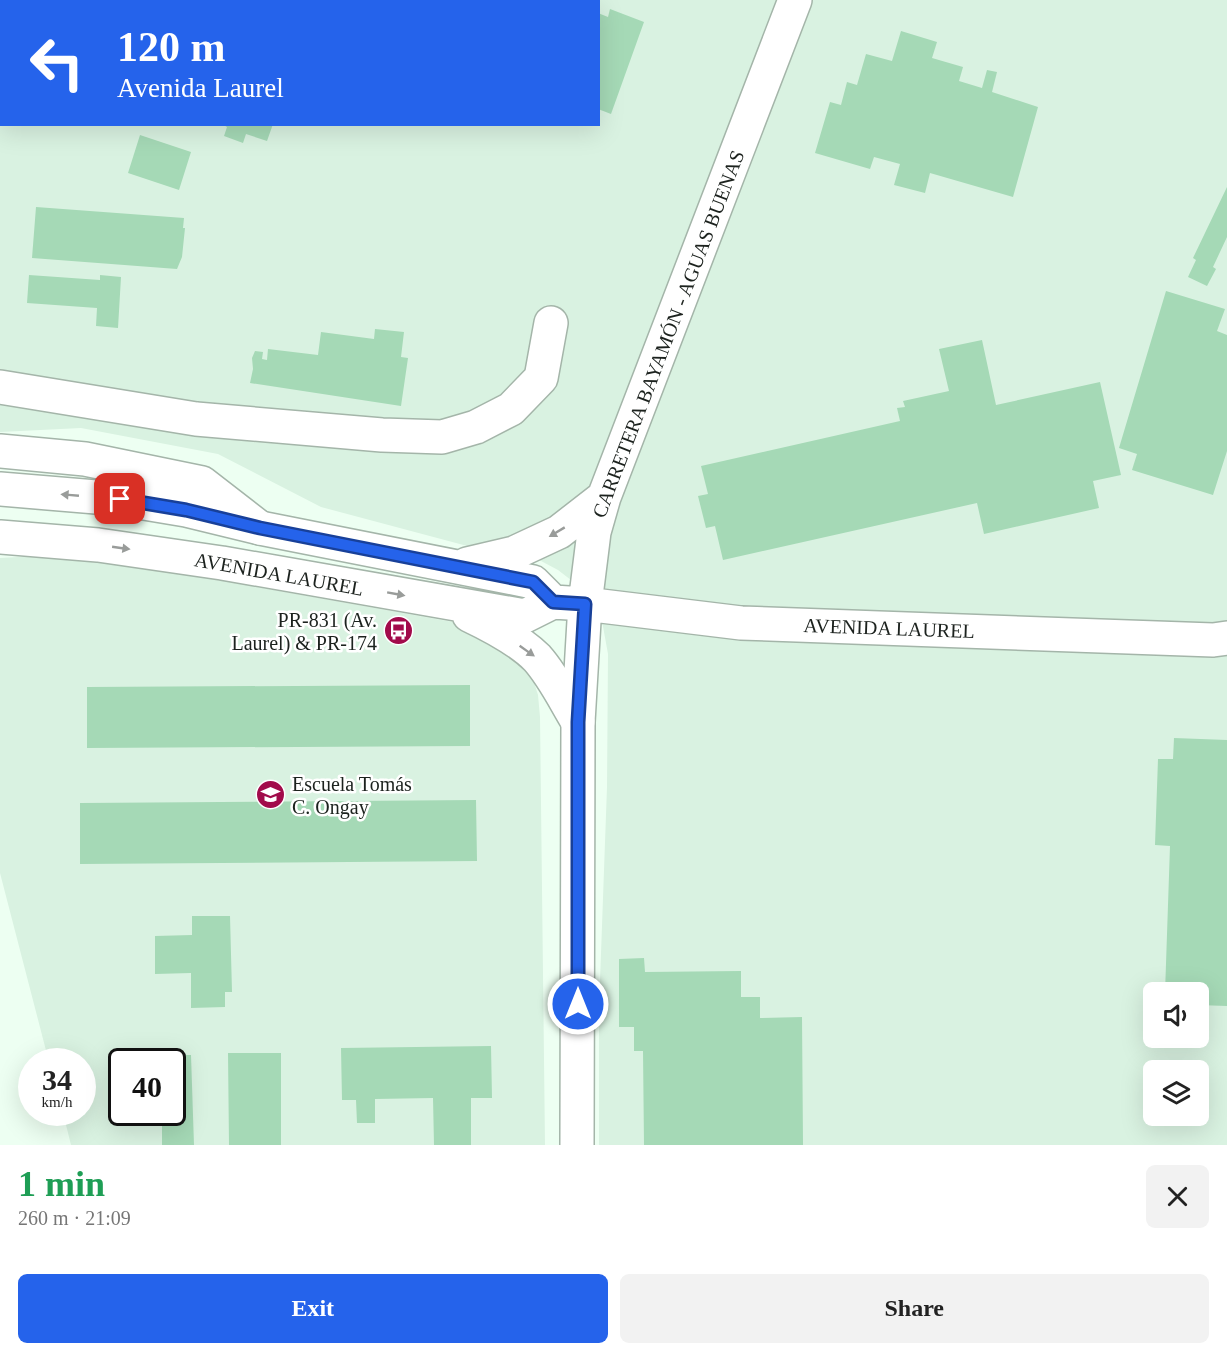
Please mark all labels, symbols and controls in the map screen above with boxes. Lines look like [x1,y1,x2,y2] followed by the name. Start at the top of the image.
[18,24,96,102] icon: left
[117,24,226,70] text: 120 m
[117,73,284,103] text: Avenida Laurel
[587,147,748,521] street label: CARRETERA BAYAMÓN - AGUAS BUENAS
[94,473,145,524] pin
[103,482,136,515] icon: arrive
[61,490,80,500] one-way arrow
[548,527,565,537] one-way arrow
[112,544,131,553] one-way arrow
[193,548,365,600] street label: AVENIDA LAUREL
[387,590,406,599] one-way arrow
[231,609,377,655] place label: PR-831 (Av. Laurel) & PR-174
[803,614,975,642] street label: AVENIDA LAUREL
[382,615,414,647] bus stop icon: PR-831 (Av. Laurel) & PR-174
[519,645,535,657] one-way arrow
[292,773,412,819] place label: Escuela Tomás C. Ongay
[255,779,287,811] school or university icon: Escuela Tomás C. Ongay
[546,972,610,1036] position arrow
[1143,982,1209,1126] map controls
[1143,982,1209,1048] button: sound
[108,1048,186,1126] speed limit sign: 40
[1143,1060,1209,1126] button: layers
[42,1063,72,1096] text: 34
[42,1094,72,1110] text: km/h
[18,1164,105,1204] text: 1 min
[1146,1165,1209,1228] button: close
[18,1207,131,1229] text: 260 m · 21:09
[18,1274,608,1343] button: Exit
[620,1274,1209,1343] button: Share

